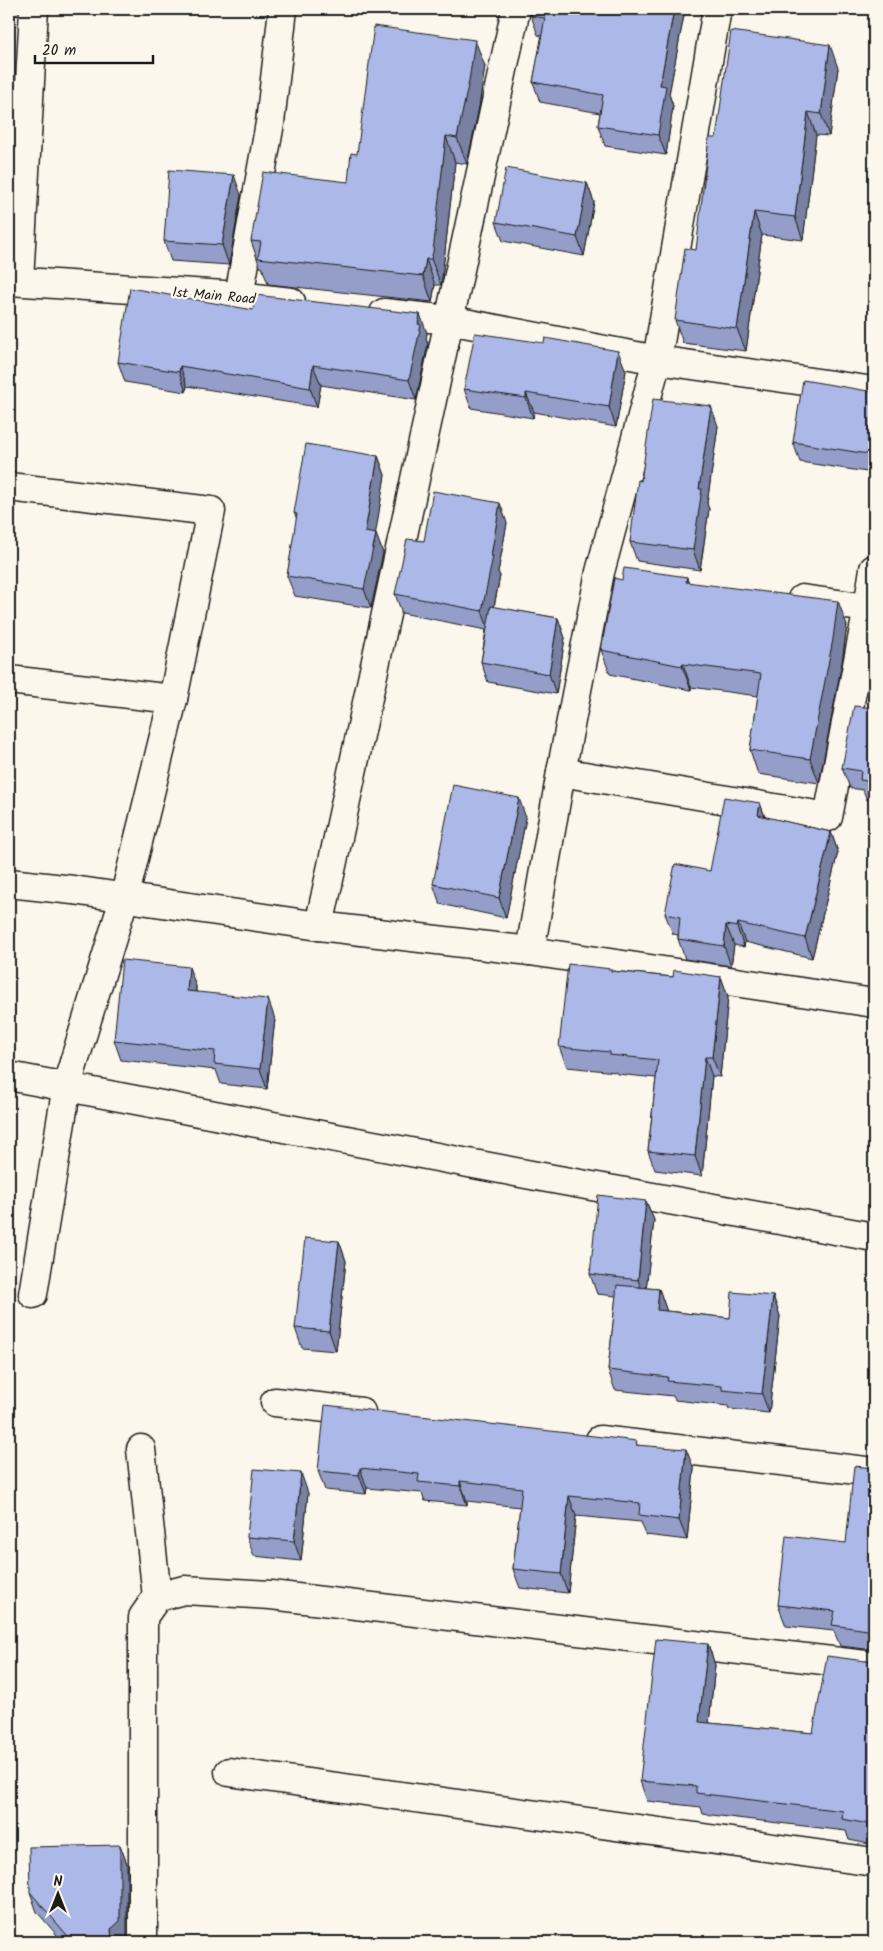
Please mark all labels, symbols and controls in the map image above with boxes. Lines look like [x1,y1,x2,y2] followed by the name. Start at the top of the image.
[35,32,152,64] scale bar
[42,39,76,63] text: 20 m
[171,281,257,311] street label: 1st Main Road
[32,1868,82,1918] north arrow
[54,1871,63,1893] text: N

